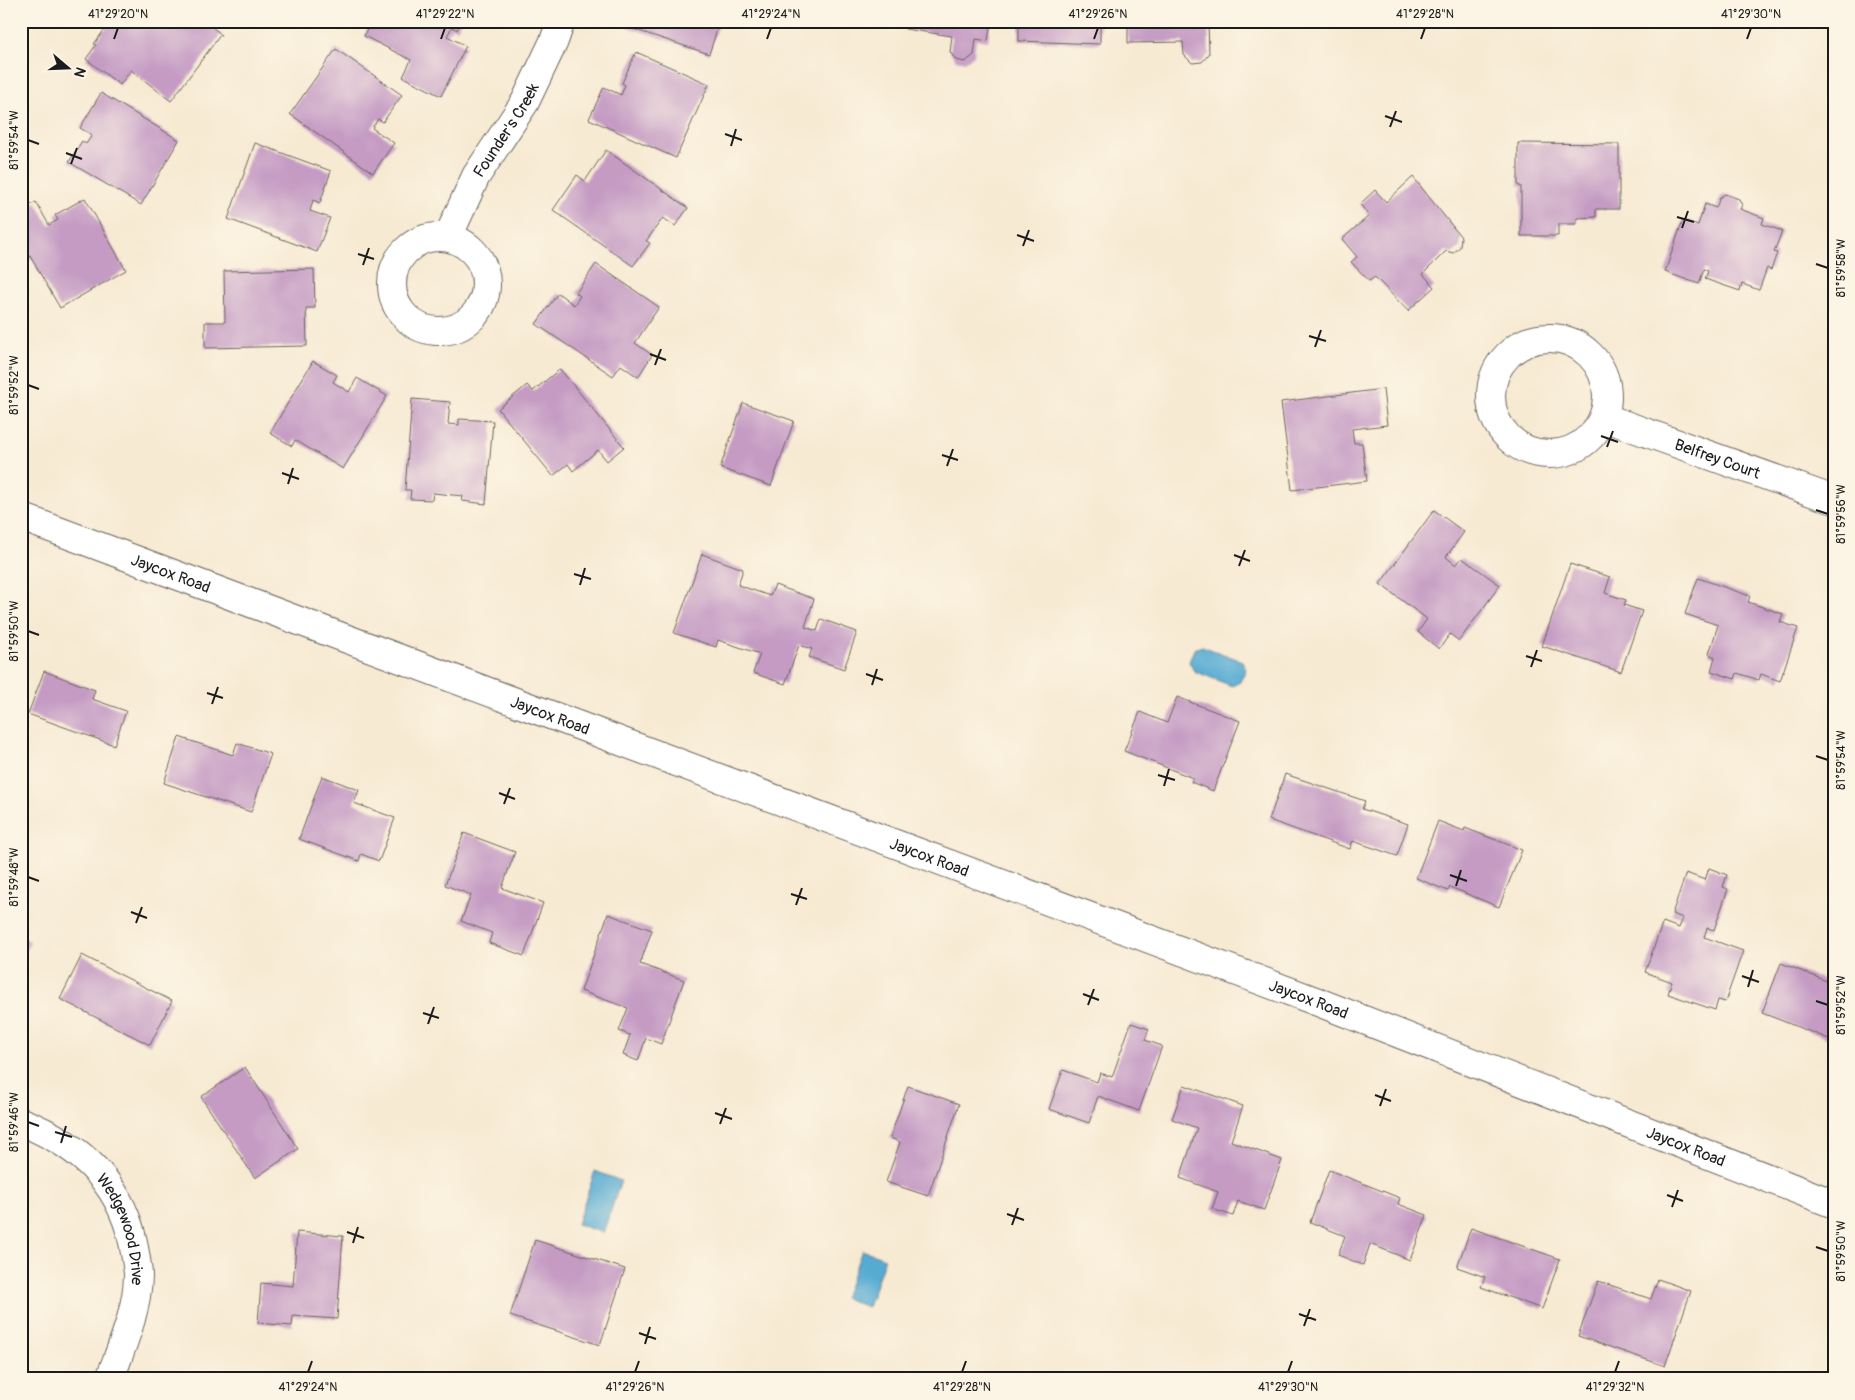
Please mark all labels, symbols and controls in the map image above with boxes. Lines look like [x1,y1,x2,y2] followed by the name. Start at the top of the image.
[88,7,148,22] text: 41°29'20"N
[416,7,474,22] text: 41°29'22"N
[742,7,800,22] text: 41°29'24"N
[1069,7,1127,22] text: 41°29'26"N
[1396,7,1454,22] text: 41°29'28"N
[1721,7,1781,22] text: 41°29'30"N
[42,42,92,92] north arrow
[70,65,89,79] text: N
[469,80,544,181] street label: Founder's Creek
[7,110,22,170] text: 81°59'54"W
[1834,239,1849,297] text: 81°59'58"W
[7,355,22,415] text: 81°59'52"W
[1672,435,1764,484] street label: Belfrey Court
[1834,484,1849,544] text: 81°59'56"W
[128,550,213,598] street label: Jaycox Road
[7,601,22,661] text: 81°59'50"W
[507,692,592,740] street label: Jaycox Road
[1834,730,1849,790] text: 81°59'54"W
[887,834,972,882] street label: Jaycox Road
[7,847,22,907] text: 81°59'48"W
[1834,975,1849,1035] text: 81°59'52"W
[1266,976,1351,1024] street label: Jaycox Road
[7,1092,22,1152] text: 81°59'46"W
[1643,1123,1728,1172] street label: Jaycox Road
[92,1170,147,1286] street label: Wedgewood Drive
[1834,1221,1849,1281] text: 81°59'50"W
[279,1380,337,1395] text: 41°29'24"N
[606,1380,664,1395] text: 41°29'26"N
[933,1380,991,1395] text: 41°29'28"N
[1258,1380,1318,1395] text: 41°29'30"N
[1586,1380,1644,1395] text: 41°29'32"N

